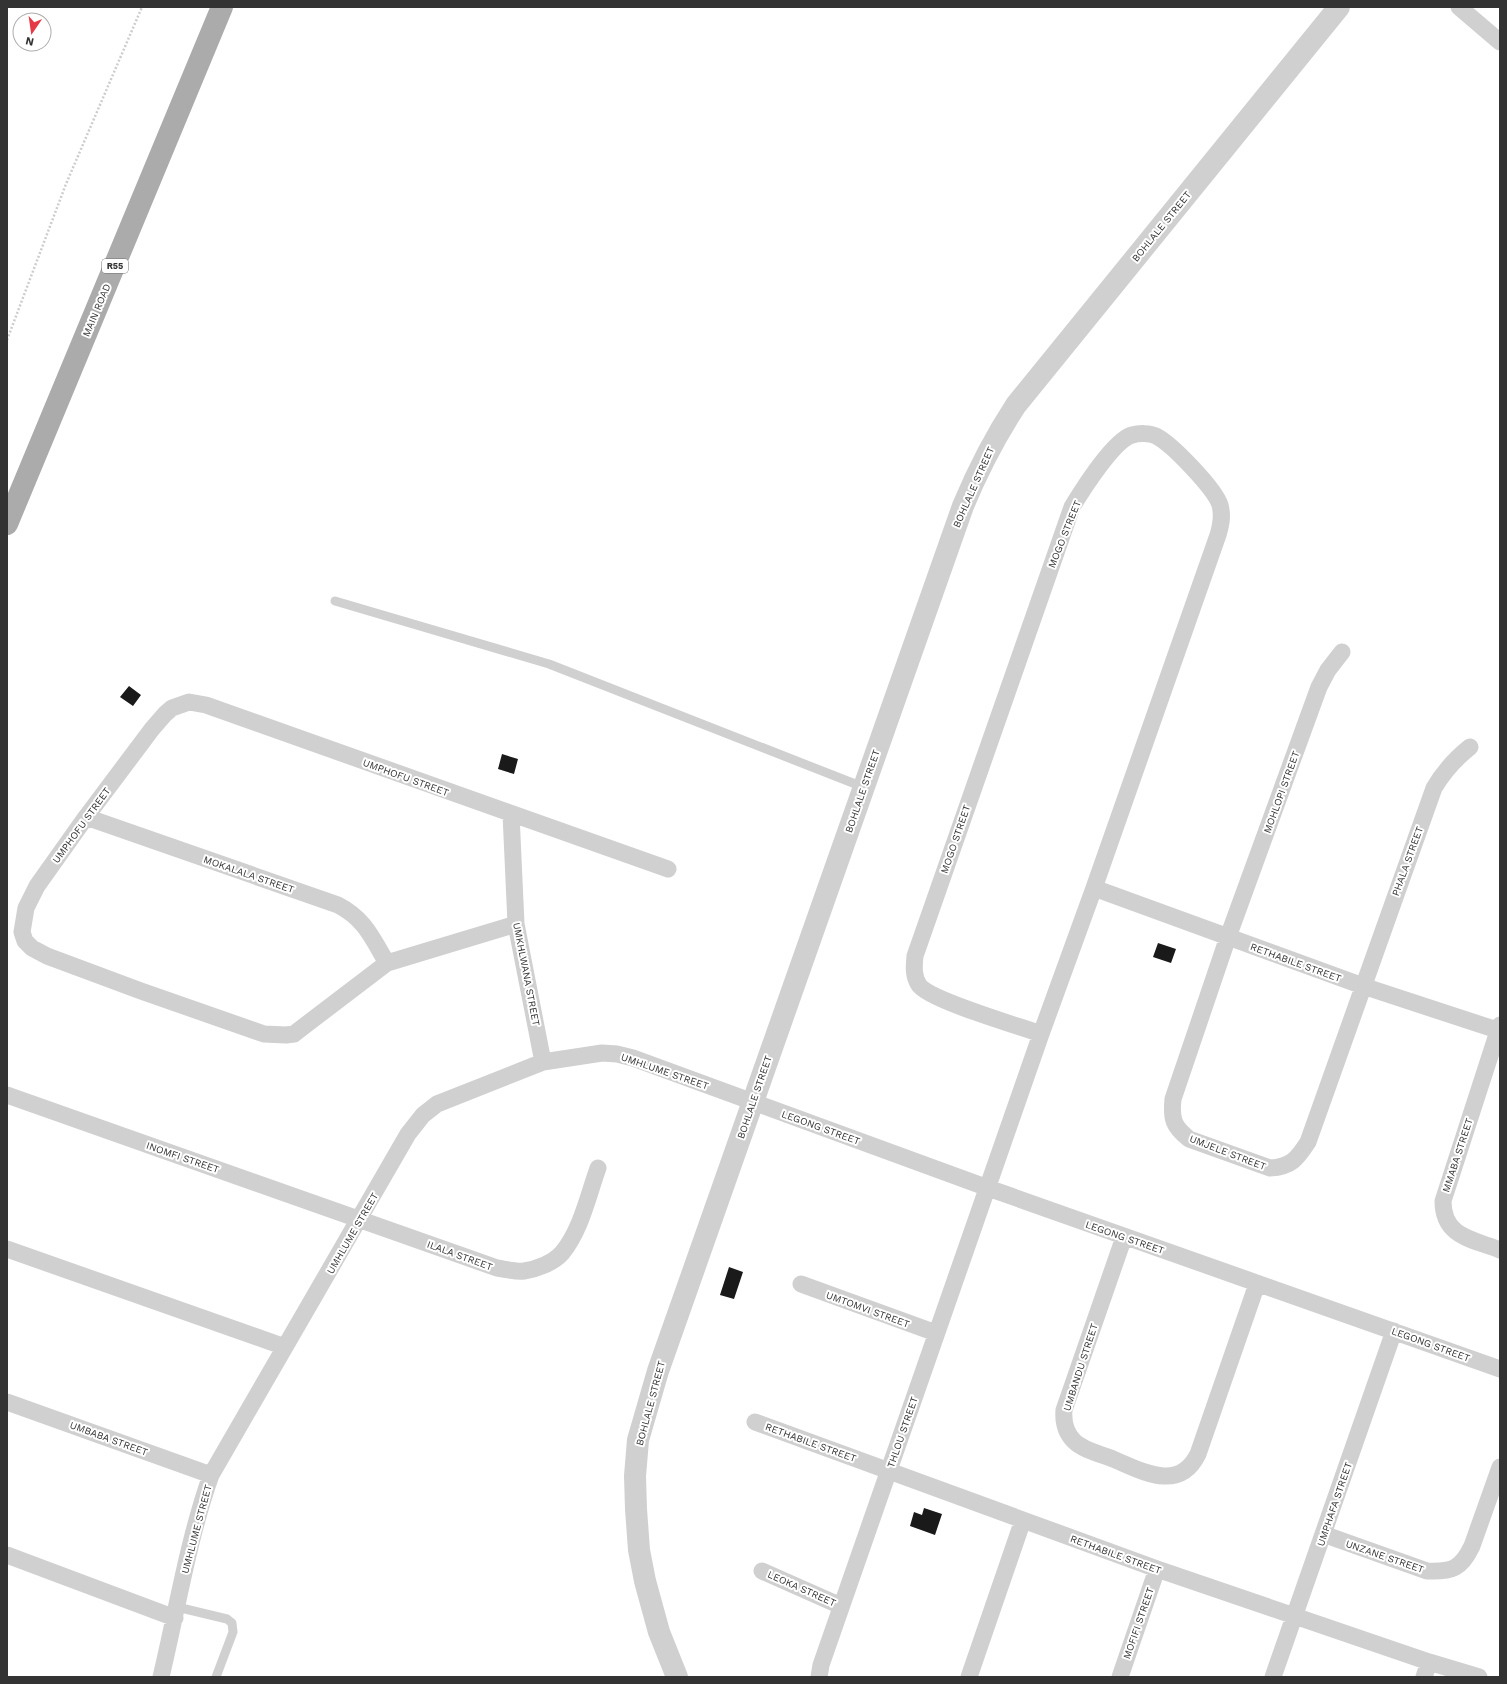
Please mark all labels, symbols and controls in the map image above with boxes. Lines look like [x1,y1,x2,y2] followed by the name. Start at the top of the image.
[12,12,52,52] north arrow
[24,34,35,49] text: N
[1130,189,1193,264] street label: BOHLALE STREET
[102,259,128,273] road number: R55
[80,282,113,338] street label: MAIN ROAD
[951,445,996,529] street label: BOHLALE STREET
[1046,499,1083,570] street label: MOGO STREET
[843,748,882,834] street label: BOHLALE STREET
[1261,750,1301,835] street label: MOHLOPI STREET
[361,757,450,798] street label: UMPHOFU STREET
[50,785,113,865] street label: UMPHOFU STREET
[939,803,972,875] street label: MOGO STREET
[1390,825,1425,897] street label: PHALA STREET
[202,854,296,895] street label: MOKALALA STREET
[511,921,542,1027] street label: UMKHLWANA STREET
[1249,941,1343,984] street label: RETHABILE STREET
[620,1051,710,1092] street label: UMHLUME STREET
[735,1054,774,1140] street label: BOHLALE STREET
[780,1108,861,1147] street label: LEGONG STREET
[1440,1117,1475,1194] street label: MMABA STREET
[1188,1133,1268,1172] street label: UMJELE STREET
[145,1140,221,1175] street label: INOMFI STREET
[325,1191,380,1276] street label: UMHLUME STREET
[1084,1219,1166,1256] street label: LEGONG STREET
[426,1239,494,1272] street label: ILALA STREET
[825,1289,911,1330] street label: UMTOMVI STREET
[1061,1322,1100,1412] street label: UMBANDU STREET
[1390,1325,1471,1364] street label: LEGONG STREET
[634,1360,667,1447] street label: BOHLALE STREET
[885,1395,920,1469] street label: THLOU STREET
[68,1419,149,1458] street label: UMBABA STREET
[764,1421,858,1464] street label: RETHABILE STREET
[1315,1461,1354,1548] street label: UMPHAFA STREET
[179,1483,214,1575] street label: UMHLUME STREET
[1069,1533,1163,1576] street label: RETHABILE STREET
[1344,1538,1425,1575] street label: UNZANE STREET
[766,1568,838,1608] street label: LEOKA STREET
[1121,1586,1156,1660] street label: MOFIFI STREET

